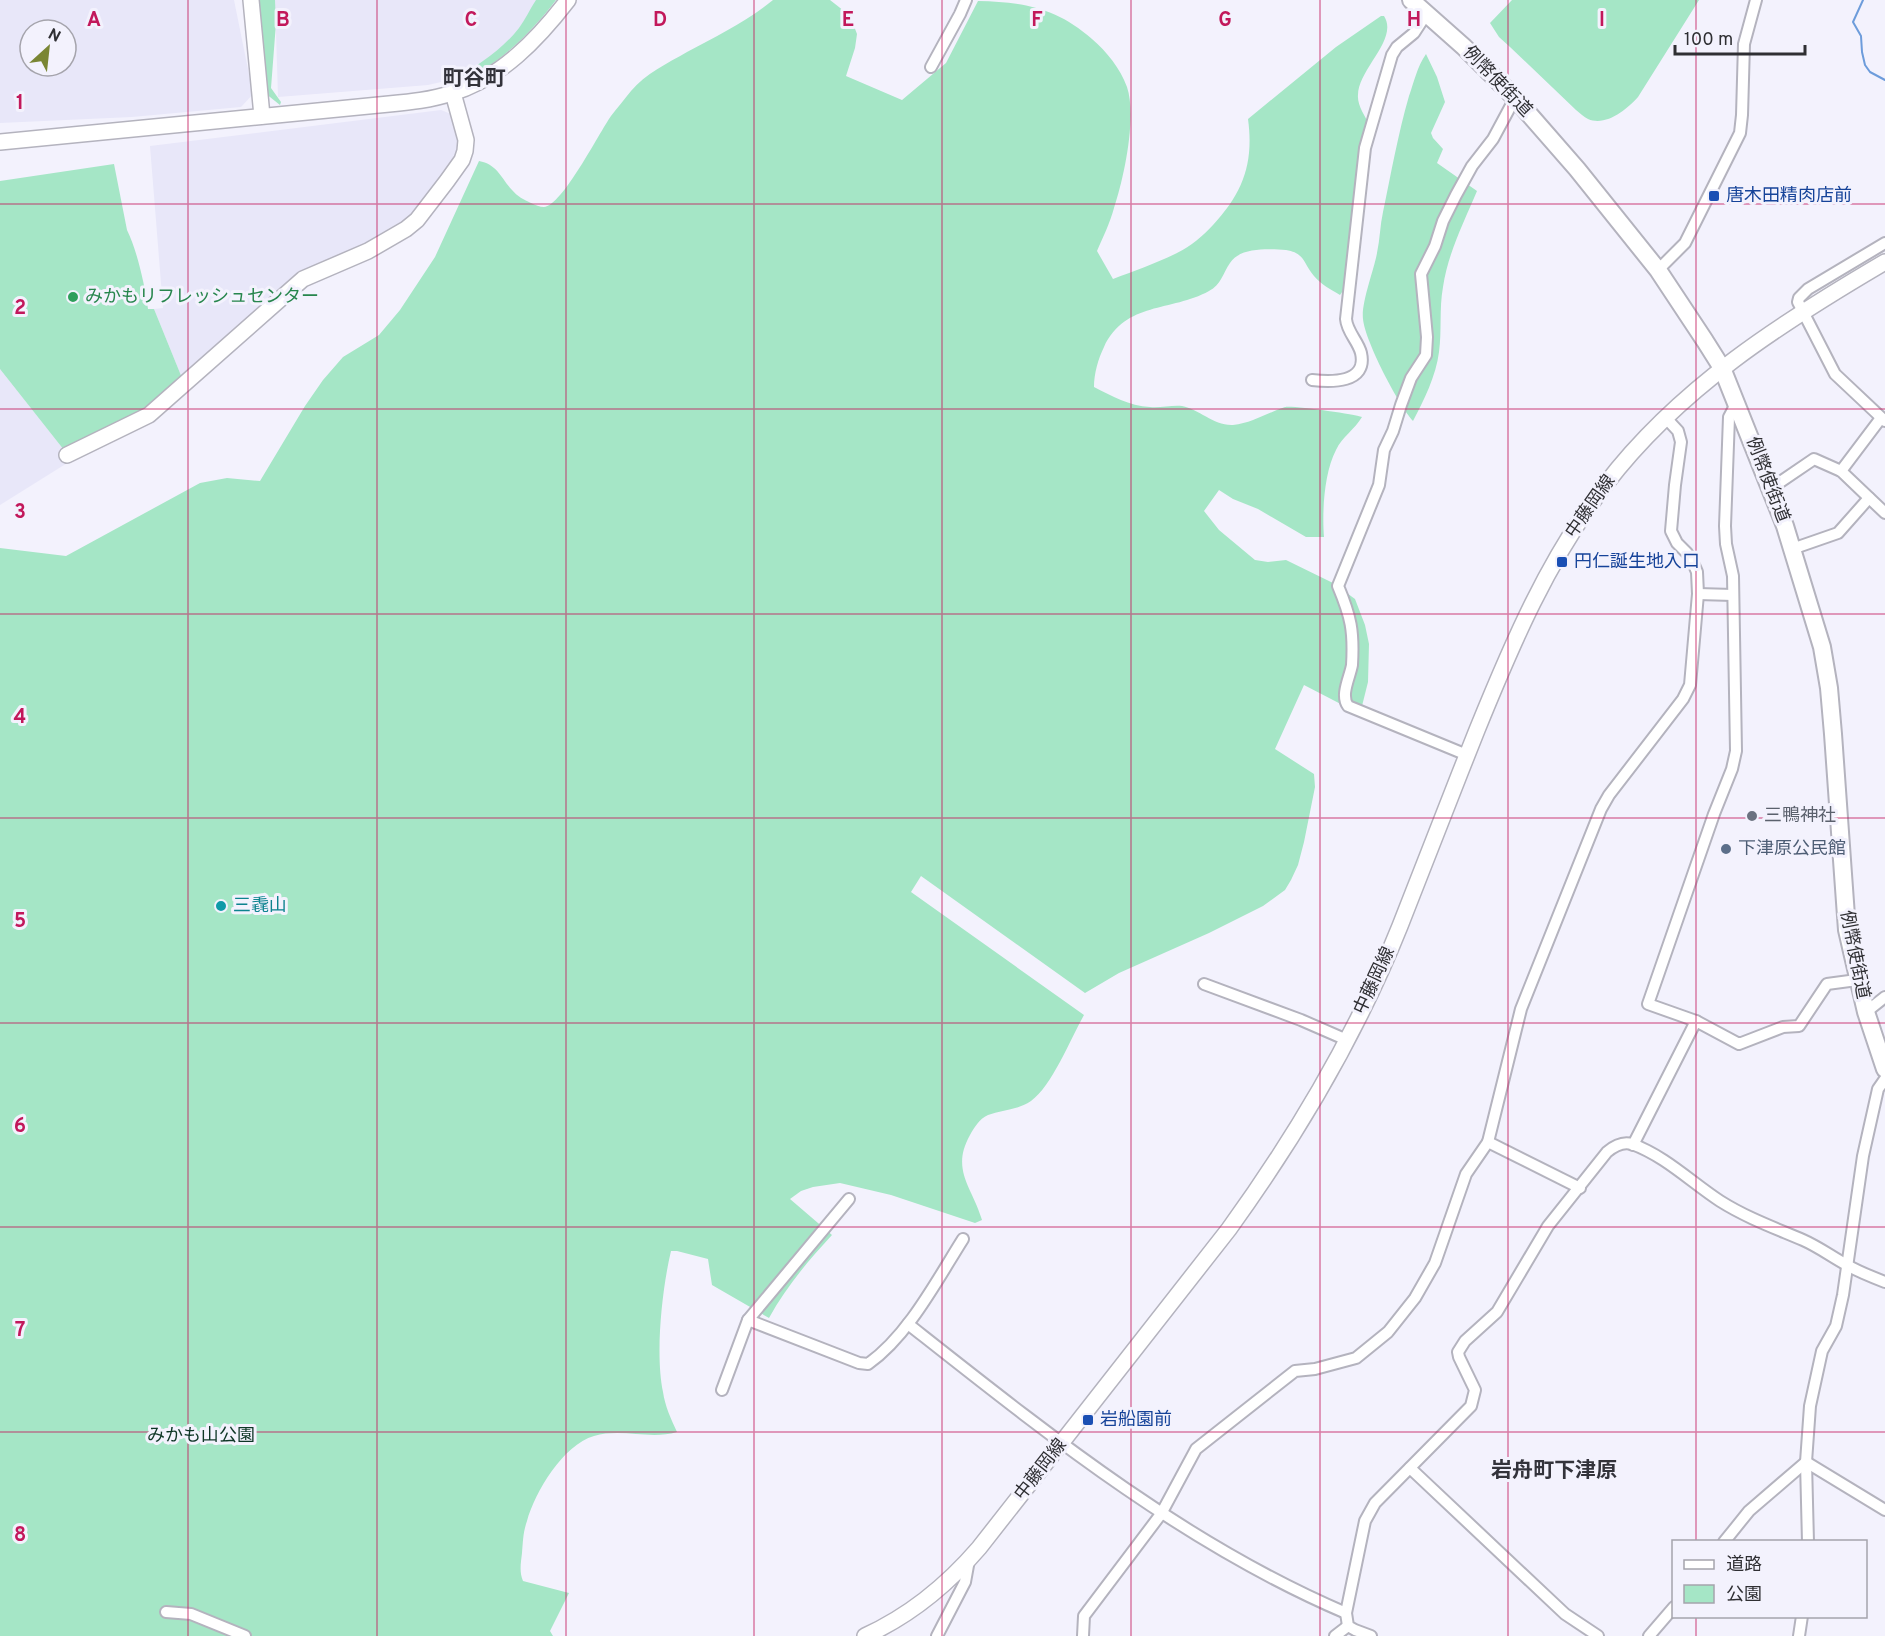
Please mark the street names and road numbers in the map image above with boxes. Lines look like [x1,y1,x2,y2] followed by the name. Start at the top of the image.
[1457,42,1537,122] street label: 例幣使街道
[1740,434,1794,526] street label: 例幣使街道
[1561,471,1621,543] street label: 中藤岡線
[1834,909,1874,1001] street label: 例幣使街道
[1349,944,1401,1018] street label: 中藤岡線
[1010,1435,1072,1505] street label: 中藤岡線

